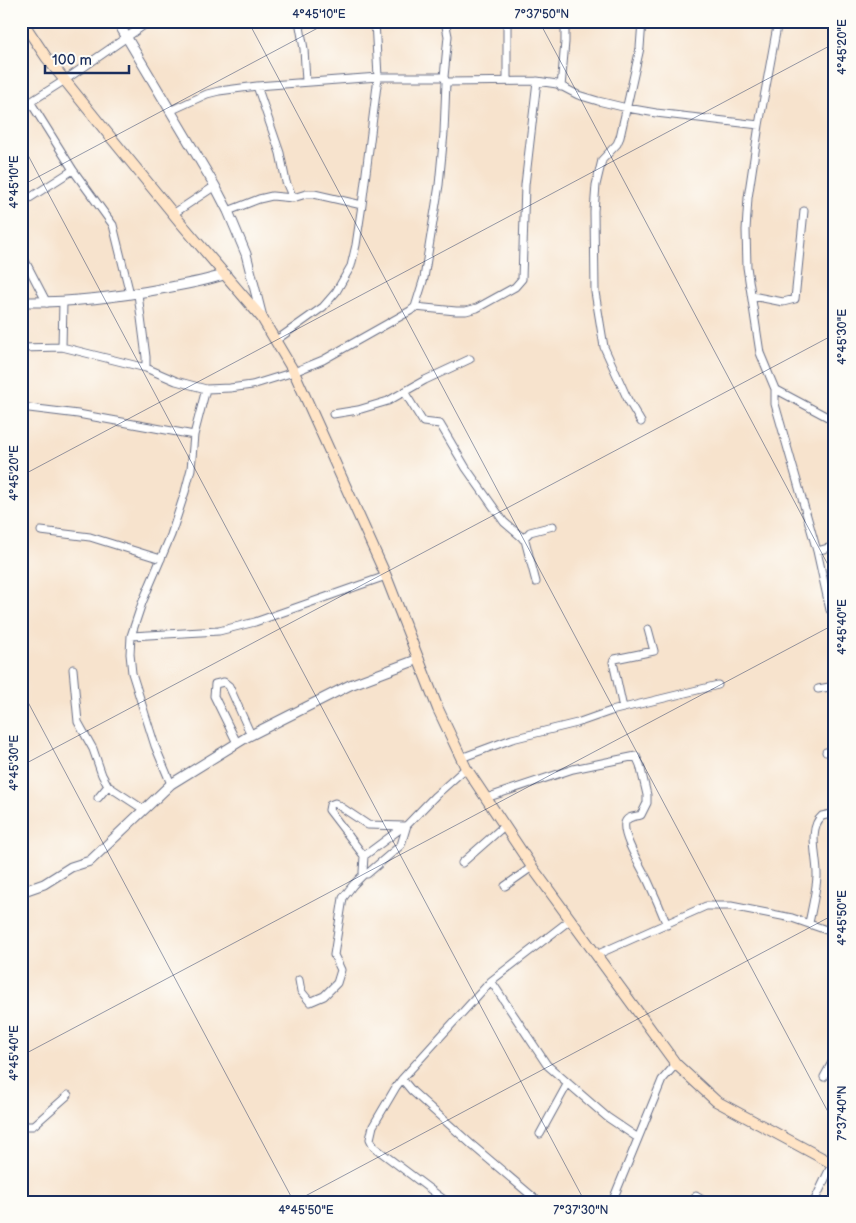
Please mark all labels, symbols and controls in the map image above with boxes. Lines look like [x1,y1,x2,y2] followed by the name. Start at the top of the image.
[292,7,346,22] text: 4°45'10"E
[515,7,569,22] text: 7°37'50"N
[835,19,850,75] text: 4°45'20"E
[45,42,129,74] scale bar
[52,51,92,70] text: 100 m
[7,155,22,209] text: 4°45'10"E
[835,309,850,365] text: 4°45'30"E
[7,445,22,501] text: 4°45'20"E
[835,599,850,655] text: 4°45'40"E
[7,735,22,791] text: 4°45'30"E
[835,890,850,946] text: 4°45'50"E
[7,1025,22,1081] text: 4°45'40"E
[835,1085,850,1141] text: 7°37'40"N
[278,1203,334,1218] text: 4°45'50"E
[553,1203,609,1218] text: 7°37'30"N

